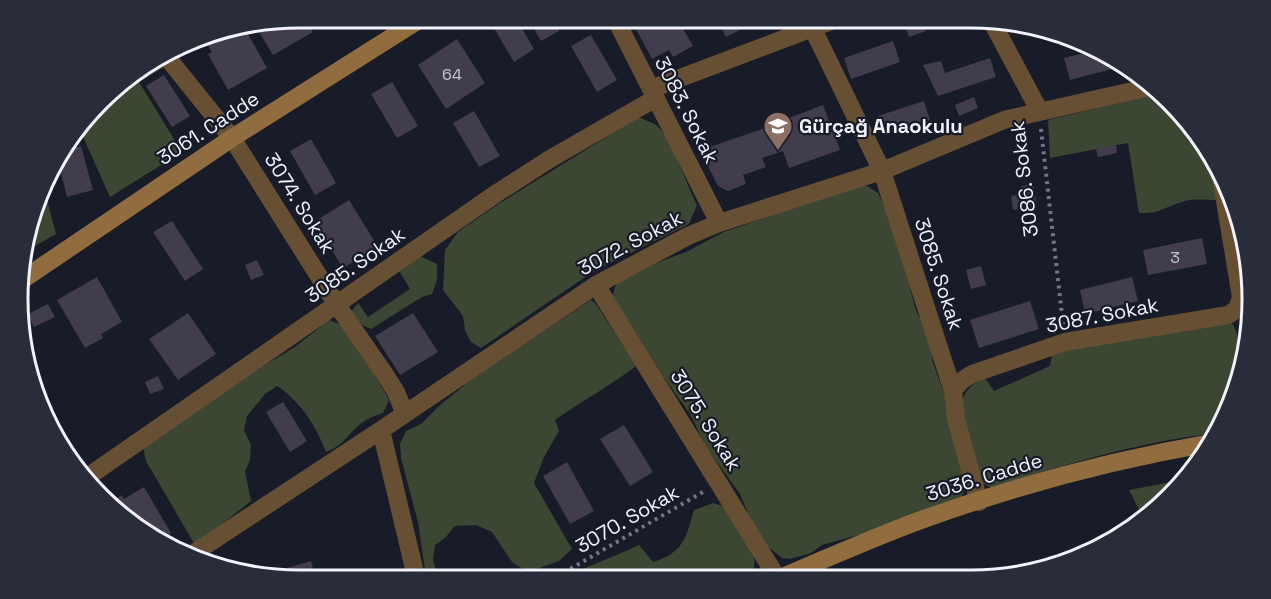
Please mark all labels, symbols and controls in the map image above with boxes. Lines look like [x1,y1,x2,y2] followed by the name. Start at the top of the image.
[649,52,725,168] street label: 3083. Sokak
[442,64,462,85] house number: 64
[152,85,264,171] street label: 3061. Cadde
[762,110,794,152] school or university icon: Gürçağ Anaokulu
[799,113,963,139] place label: Gürçağ Anaokulu
[1004,119,1044,238] street label: 3086. Sokak
[259,148,341,258] street label: 3074. Sokak
[573,205,687,281] street label: 3072. Sokak
[909,215,969,334] street label: 3085. Sokak
[300,221,410,309] street label: 3085. Sokak
[1170,247,1180,268] house number: 3
[1044,291,1161,339] street label: 3087. Sokak
[665,364,748,476] street label: 3075. Sokak
[923,447,1045,507] street label: 3036. Cadde
[571,479,684,559] street label: 3070. Sokak

